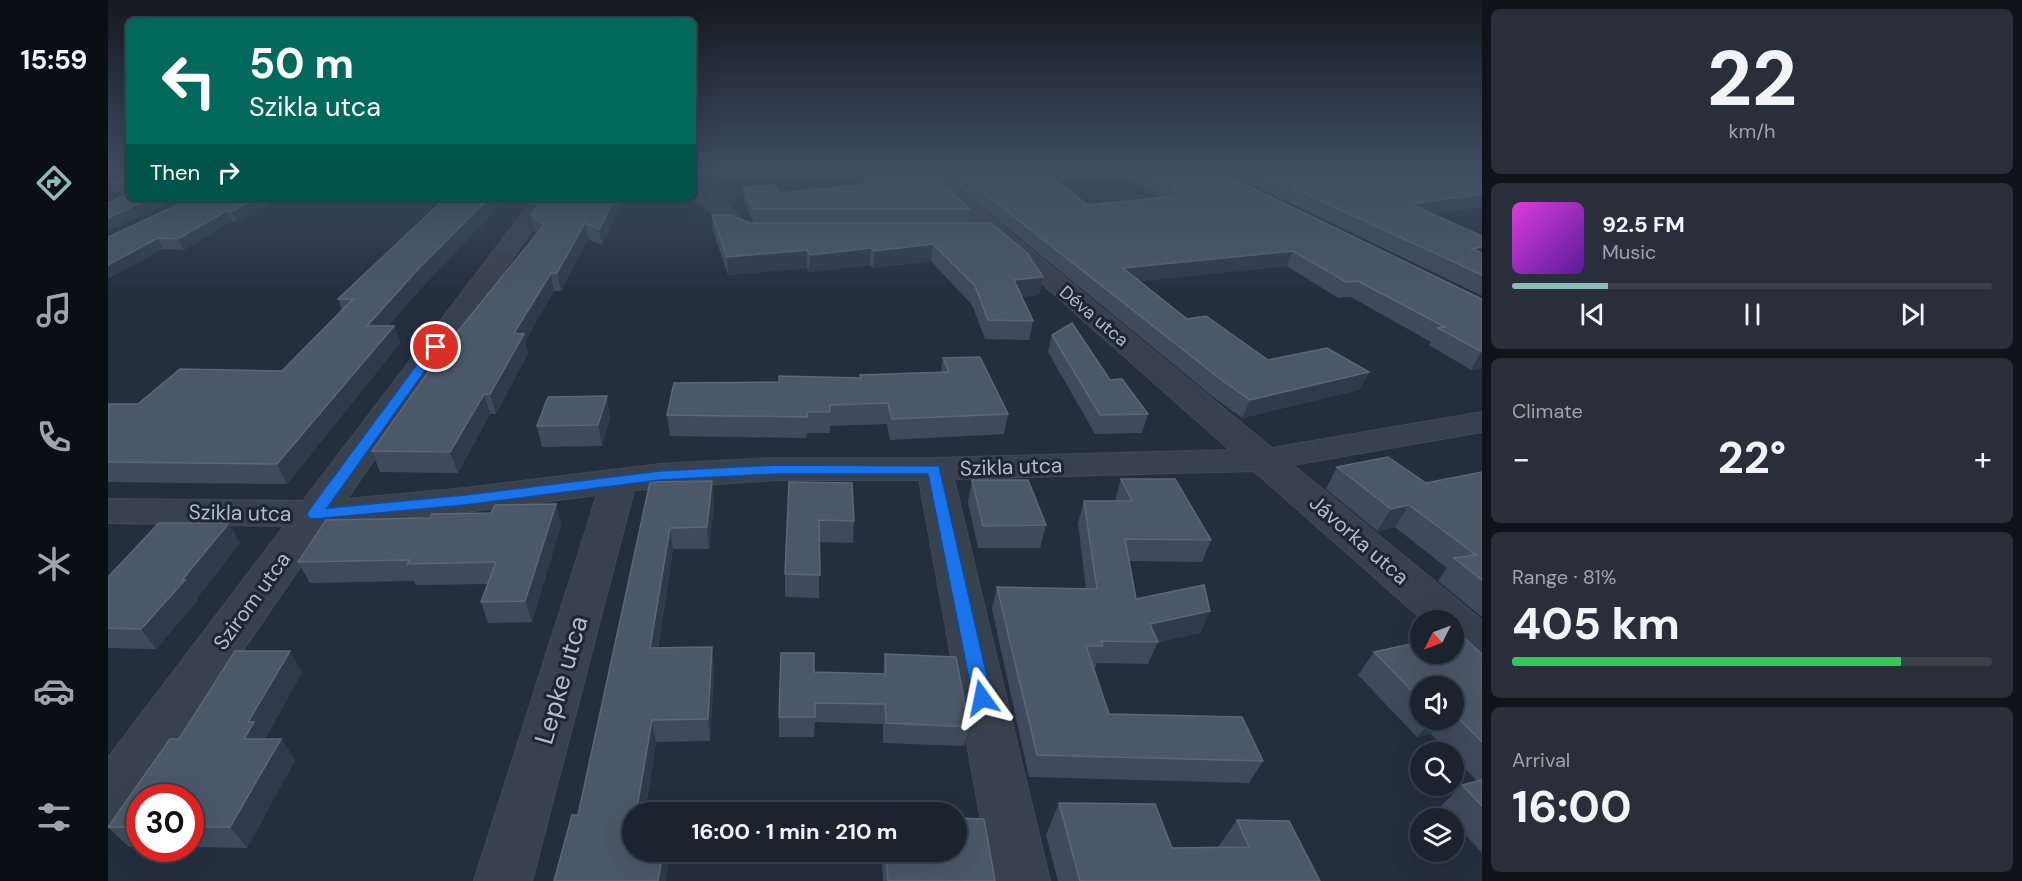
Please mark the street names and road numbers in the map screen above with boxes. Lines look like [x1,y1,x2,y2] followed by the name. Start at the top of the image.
[1054,280,1134,352] street label: Déva utca
[959,451,1063,483] street label: Szikla utca
[1303,489,1415,591] street label: Jávorka utca
[188,498,292,528] street label: Szikla utca
[207,547,297,655] street label: Szirom utca
[526,612,596,748] street label: Lepke utca

